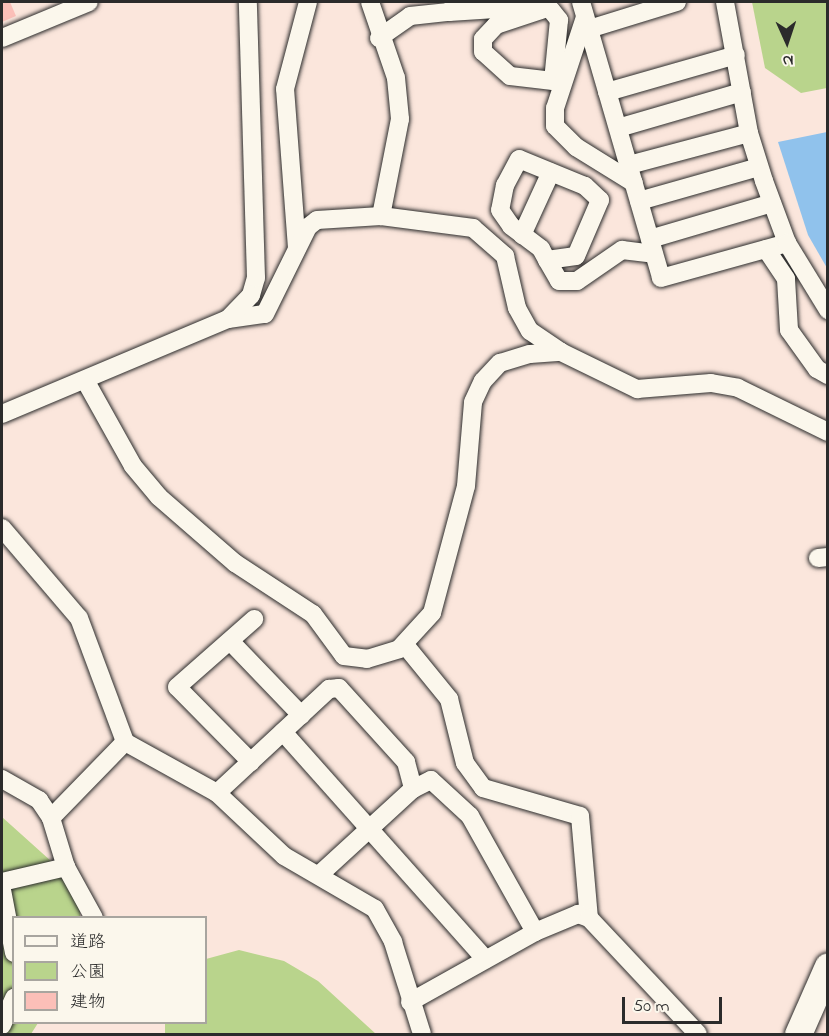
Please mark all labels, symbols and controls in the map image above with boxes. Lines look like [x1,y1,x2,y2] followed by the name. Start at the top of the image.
[757,12,817,72] north arrow
[782,48,794,72] text: N
[12,916,207,1024] legend
[70,930,106,956] text: 道路
[70,960,106,986] text: 公園
[625,985,726,1023] scale bar
[70,990,106,1016] text: 建物
[633,994,670,1020] text: 50 m

